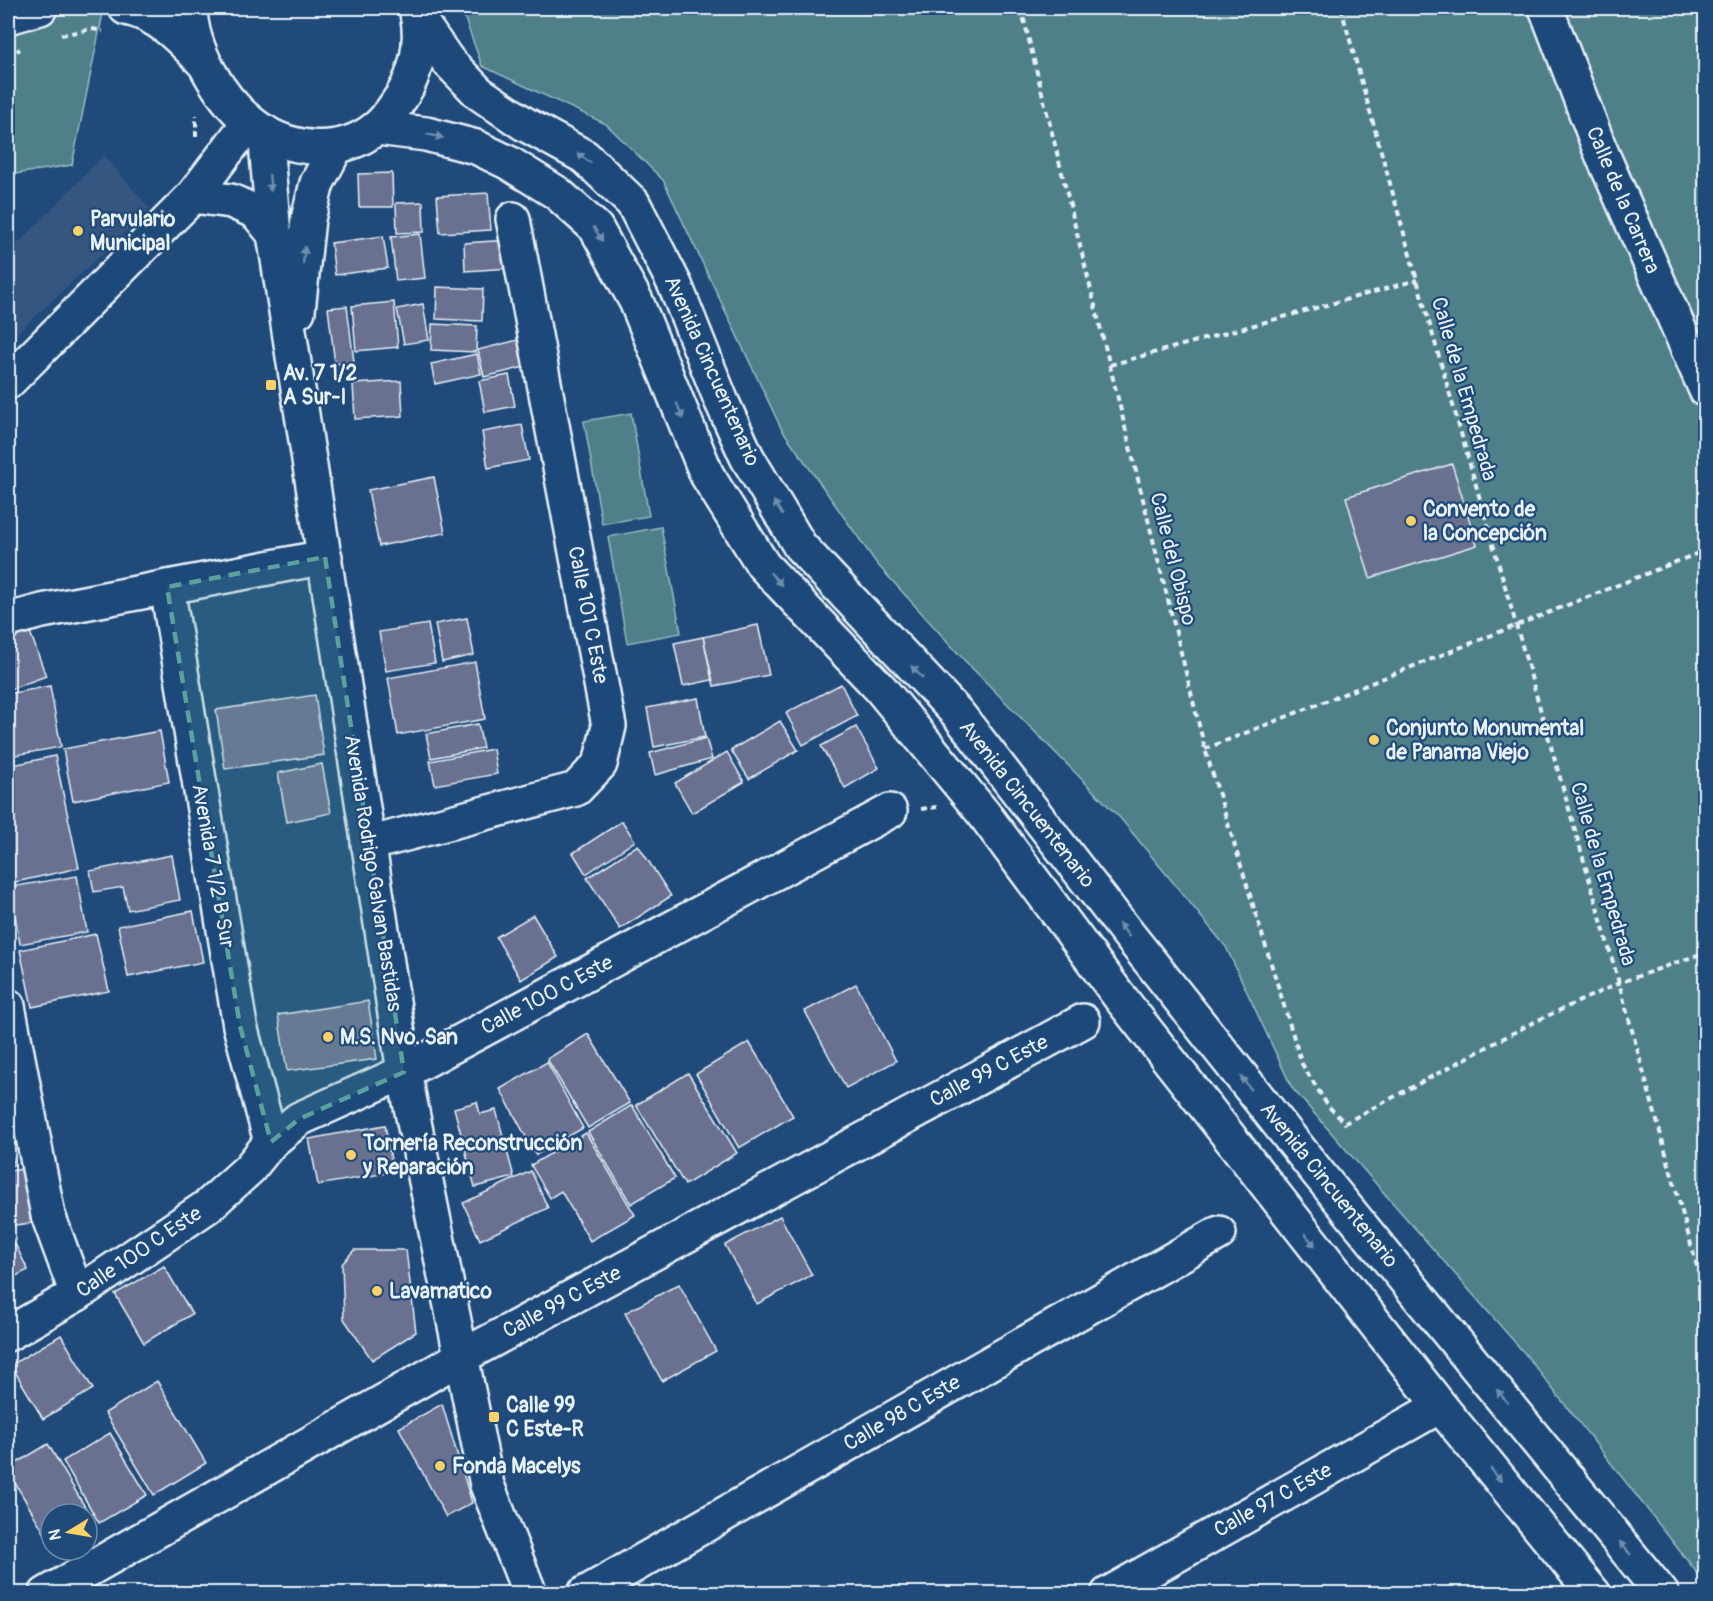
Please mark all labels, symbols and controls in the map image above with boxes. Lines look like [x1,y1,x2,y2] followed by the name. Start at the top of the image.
[1580,122,1666,278] street label: Calle de la Carrera
[425,132,444,142] one-way arrow
[576,152,592,164] one-way arrow
[265,174,274,193] one-way arrow
[90,206,176,257] place label: Parvulario Municipal
[71,224,85,238] marker: Parvulario Municipal
[593,226,604,242] one-way arrow
[299,246,309,265] one-way arrow
[658,272,766,470] street label: Avenida Cincuentenario
[1425,294,1503,484] street label: Calle de la Empedrada
[283,360,357,411] place label: Av. 7 1/2 A Sur-I
[264,378,278,392] marker: Av. 7 1/2 A Sur-I
[675,402,685,420] one-way arrow
[1143,490,1203,628] street label: Calle del Obispo
[1423,496,1547,547] place label: Convento de la Concepción
[772,500,783,516] one-way arrow
[1404,514,1418,528] marker: Convento de la Concepción
[561,544,615,687] street label: Calle 101 C Este
[769,571,782,586] one-way arrow
[911,665,925,679] one-way arrow
[953,715,1101,893] street label: Avenida Cincuentenario
[1386,715,1584,766] place label: Conjunto Monumental de Panama Viejo
[338,733,408,1014] street label: Avenida Rodrigo Galvan Bastidas
[1367,733,1381,747] marker: Conjunto Monumental de Panama Viejo
[1564,779,1642,969] street label: Calle de la Empedrada
[185,782,241,951] street label: Avenida 7 1/2 B Sur
[1118,922,1131,938] one-way arrow
[476,949,618,1041] street label: Calle 100 C Este
[340,1024,458,1051] place label: M.S. Nvo. San
[925,1028,1053,1114] street label: Calle 99 C Este
[321,1030,335,1044] marker: M.S. Nvo. San
[1241,1075,1253,1090] one-way arrow
[1254,1097,1404,1273] street label: Avenida Cincuentenario
[362,1130,583,1181] place label: Tornería Reconstrucción y Reparación
[344,1148,358,1162] marker: Tornería Reconstrucción y Reparación
[71,1200,207,1304] street label: Calle 100 C Este
[1303,1232,1316,1248] one-way arrow
[498,1259,626,1345] street label: Calle 99 C Este
[389,1278,492,1305] place label: Lavamatico
[370,1284,384,1298] marker: Lavamatico
[839,1368,966,1457] street label: Calle 98 C Este
[1496,1388,1509,1404] one-way arrow
[506,1392,584,1443] place label: Calle 99 C Este-R
[487,1410,501,1424] marker: Calle 99 C Este-R
[452,1453,581,1480] place label: Fonda Macelys
[1209,1456,1337,1544] street label: Calle 97 C Este
[433,1459,447,1473] marker: Fonda Macelys
[1490,1468,1502,1483] one-way arrow
[39,1502,99,1562] north arrow
[44,1527,66,1542] text: N
[1618,1540,1631,1556] one-way arrow

